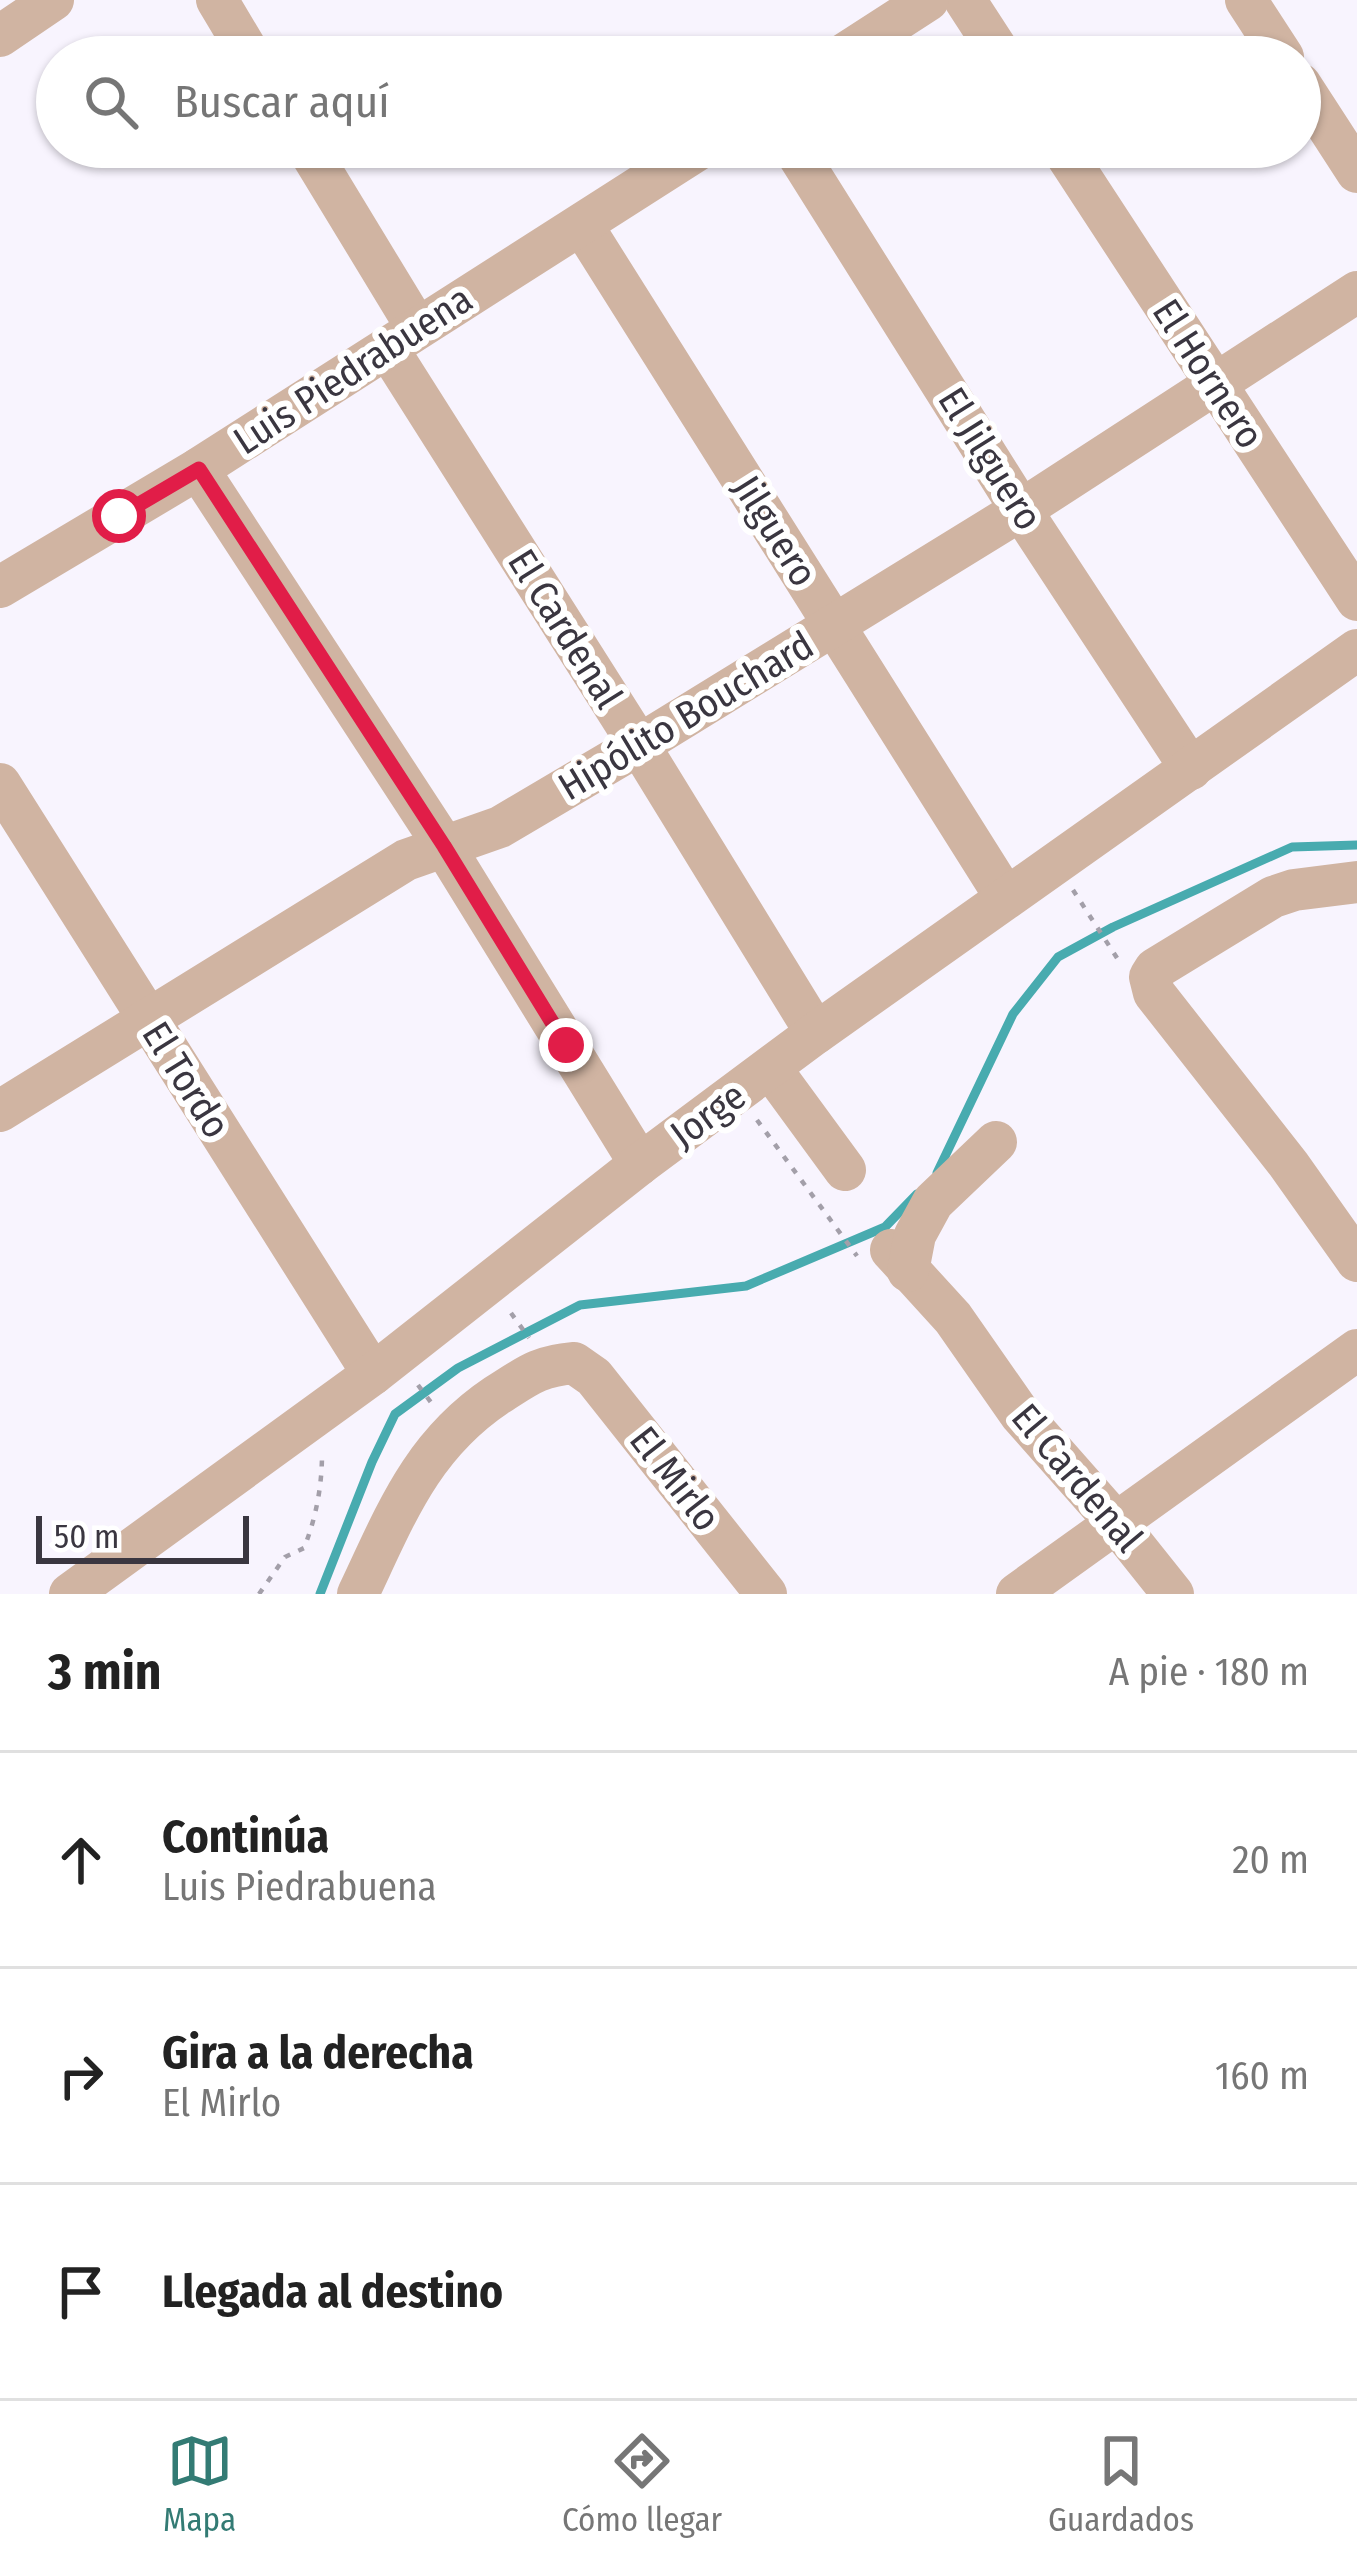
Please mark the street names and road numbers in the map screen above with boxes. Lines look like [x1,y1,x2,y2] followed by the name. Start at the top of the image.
[225,276,481,464] street label: Luis Piedrabuena
[1143,291,1273,457] street label: El Hornero
[928,379,1052,539] street label: El Jilguero
[723,467,827,595] street label: Jilguero
[498,541,632,717] street label: El Cardenal
[550,622,822,810] street label: Hipólito Bouchard
[133,1014,239,1146] street label: El Tordo
[662,1073,754,1157] street label: Jorge
[1002,1395,1152,1561] street label: El Cardenal
[620,1418,730,1540] street label: El Mirlo

